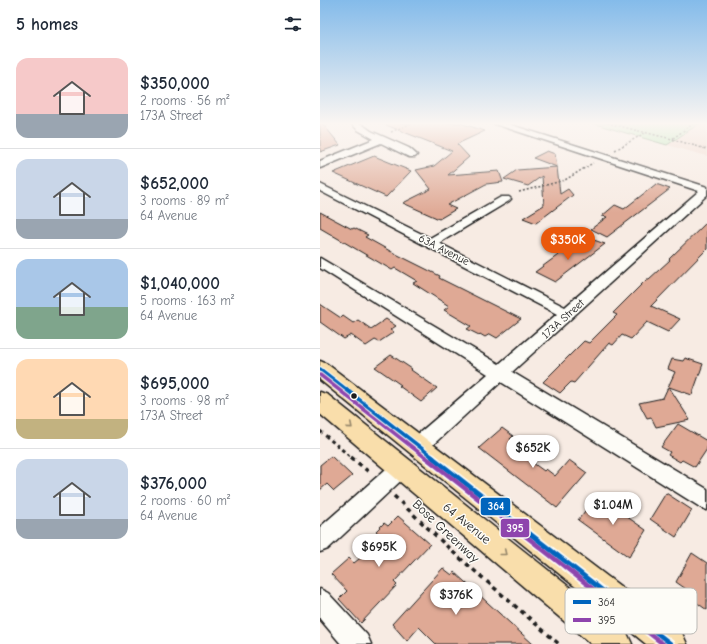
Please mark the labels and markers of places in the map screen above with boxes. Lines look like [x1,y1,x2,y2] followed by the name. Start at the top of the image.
[540,227,596,261] pin: $350K
[349,391,359,401] unlabelled marker
[505,435,561,469] pin: $652K
[580,492,646,526] pin: $1.04M
[351,534,407,568] pin: $695K
[428,582,484,616] pin: $376K

